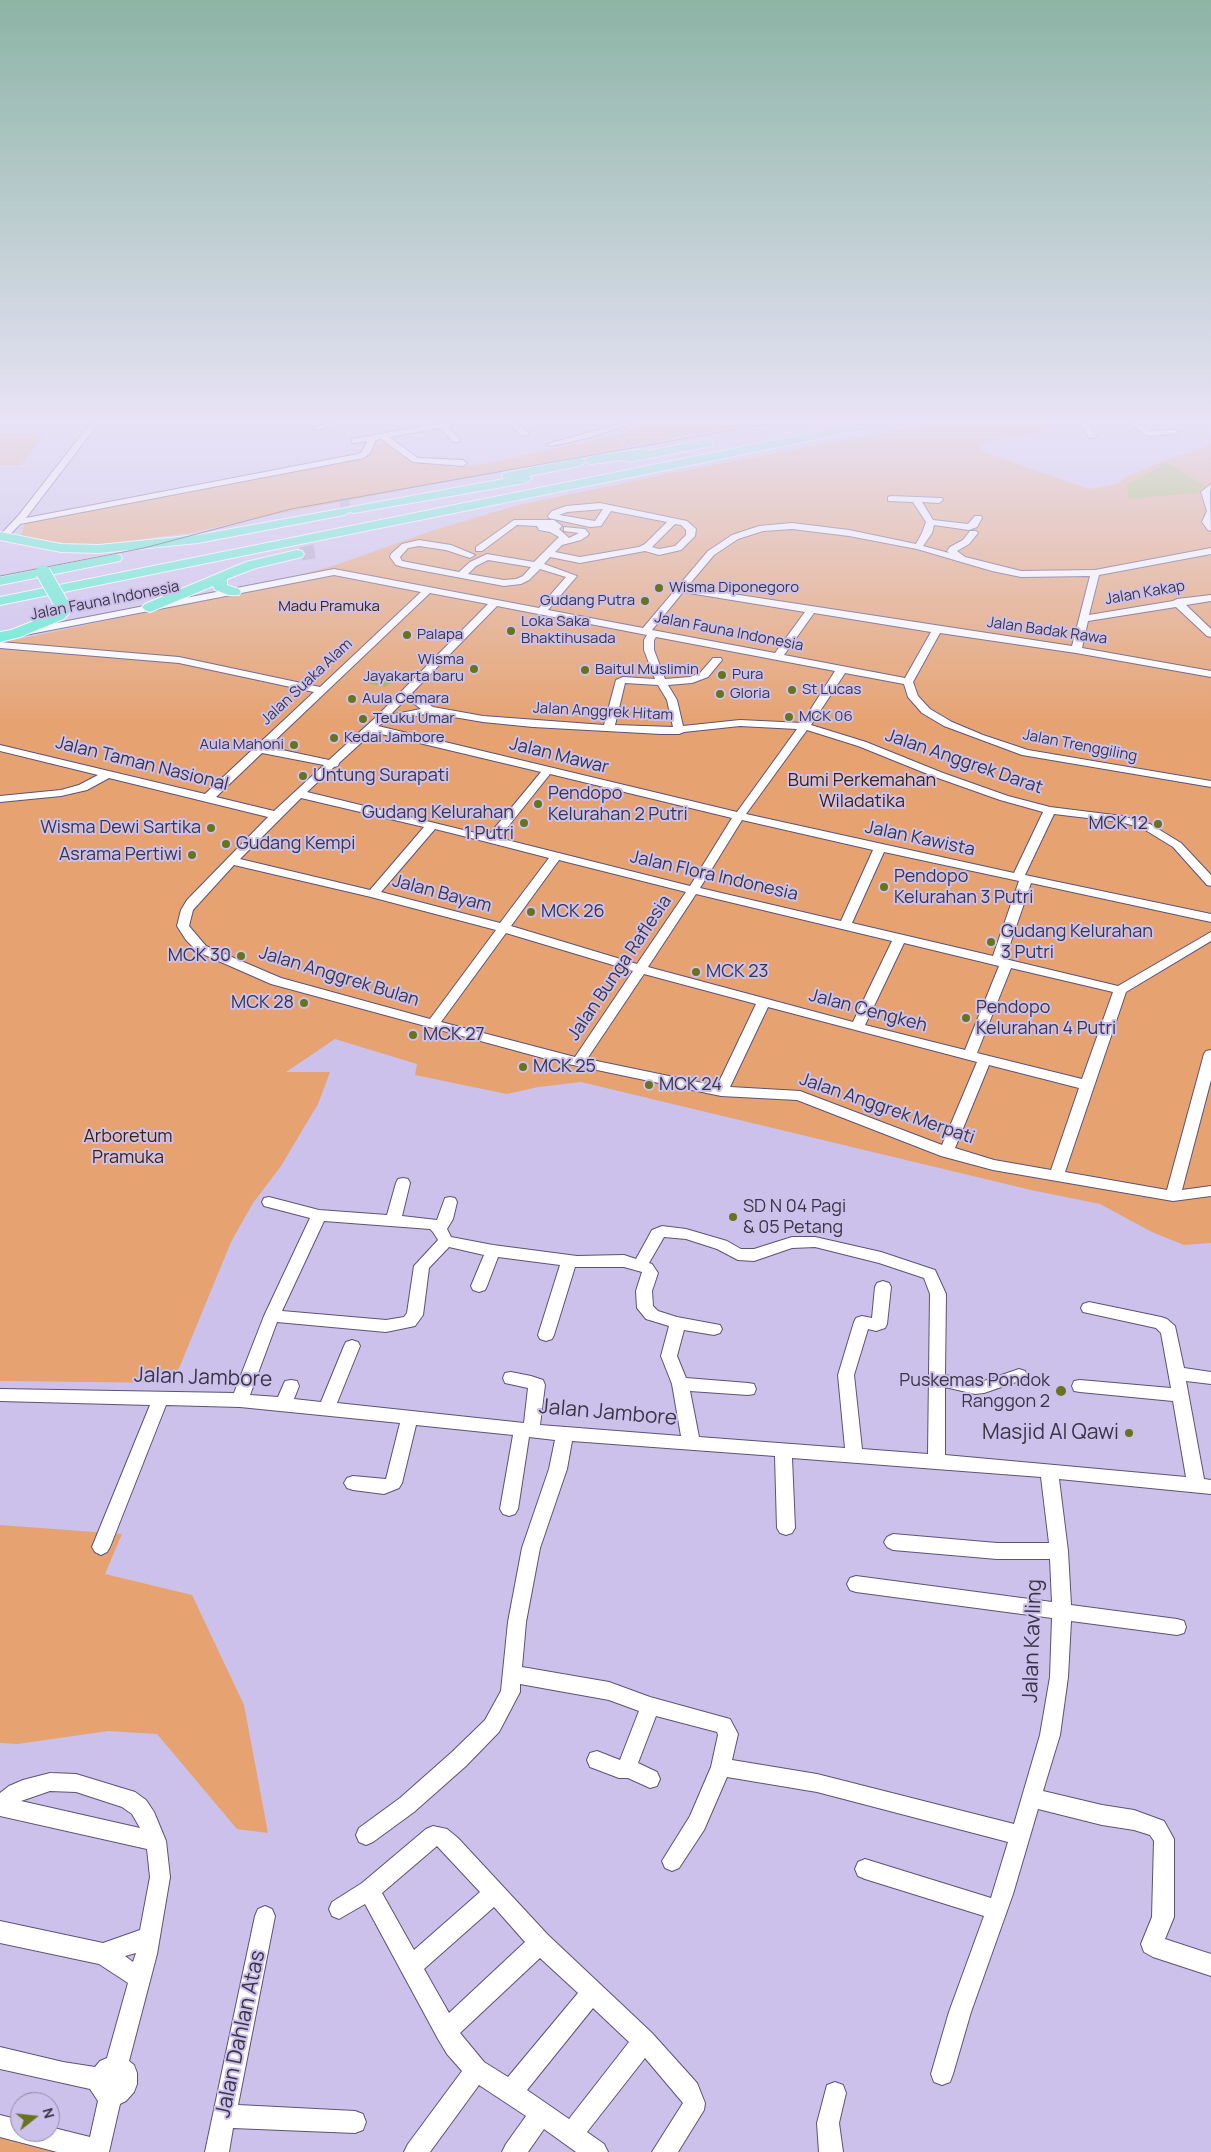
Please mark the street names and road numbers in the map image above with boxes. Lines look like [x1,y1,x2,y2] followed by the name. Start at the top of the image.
[1104,577,1186,609] street label: Jalan Kakap
[29,578,181,624] street label: Jalan Fauna Indonesia
[653,609,805,655] street label: Jalan Fauna Indonesia
[986,614,1108,648] street label: Jalan Badak Rawa
[258,635,356,729] street label: Jalan Suaka Alam
[532,699,674,725] street label: Jalan Anggrek Hitam
[882,725,1046,799] street label: Jalan Anggrek Darat
[1021,726,1139,766] street label: Jalan Trenggiling
[53,732,231,796] street label: Jalan Taman Nasional
[507,733,611,779] street label: Jalan Mawar
[863,817,977,861] street label: Jalan Kawista
[628,846,800,906] street label: Jalan Flora Indonesia
[390,870,494,918] street label: Jalan Bayam
[563,891,677,1045] street label: Jalan Bunga Raflesia
[256,942,422,1012] street label: Jalan Anggrek Bulan
[807,985,929,1037] street label: Jalan Cengkeh
[797,1069,977,1149] street label: Jalan Anggrek Merpati
[133,1363,273,1393] street label: Jalan Jambore
[538,1394,678,1432] street label: Jalan Jambore
[1018,1579,1048,1703] street label: Jalan Kavling
[211,1948,271,2120] street label: Jalan Dahlan Atas

